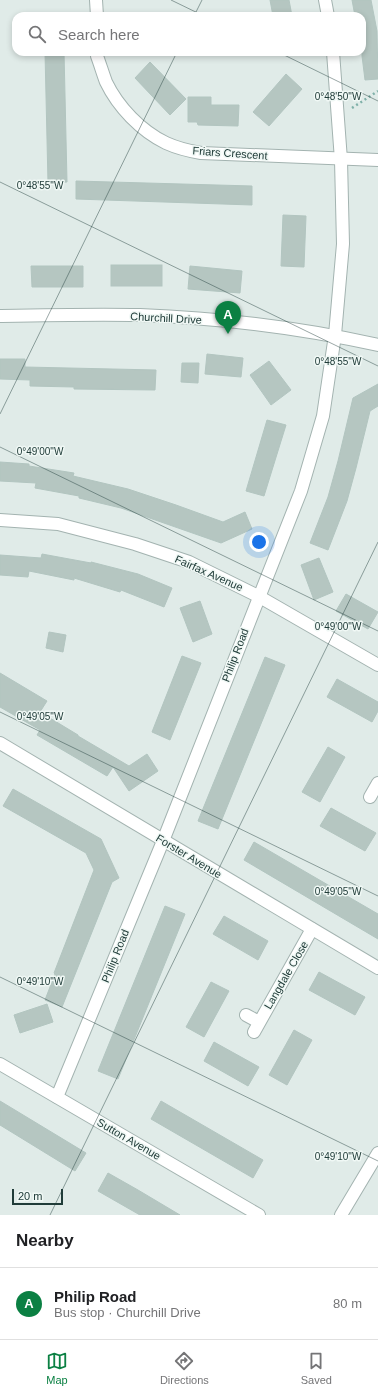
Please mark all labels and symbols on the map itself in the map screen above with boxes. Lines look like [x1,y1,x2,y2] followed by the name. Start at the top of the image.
[315,91,362,102] text: 0°48'50"W
[192,144,268,162] street label: Friars Crescent
[17,180,64,191] text: 0°48'55"W
[215,301,241,334] pin: A
[130,310,202,326] street label: Churchill Drive
[315,356,362,367] text: 0°48'55"W
[17,446,64,457] text: 0°49'00"W
[249,532,269,552] your location
[173,553,245,593] street label: Fairfax Avenue
[315,621,362,632] text: 0°49'00"W
[219,627,251,683] street label: Philip Road
[17,711,64,722] text: 0°49'05"W
[154,832,224,880] street label: Forster Avenue
[315,886,362,897] text: 0°49'05"W
[99,928,131,984] street label: Philip Road
[262,939,310,1011] street label: Langdale Close
[17,976,64,987] text: 0°49'10"W
[95,1116,163,1162] street label: Sutton Avenue
[315,1151,362,1162] text: 0°49'10"W
[12,1187,63,1206] scale bar

